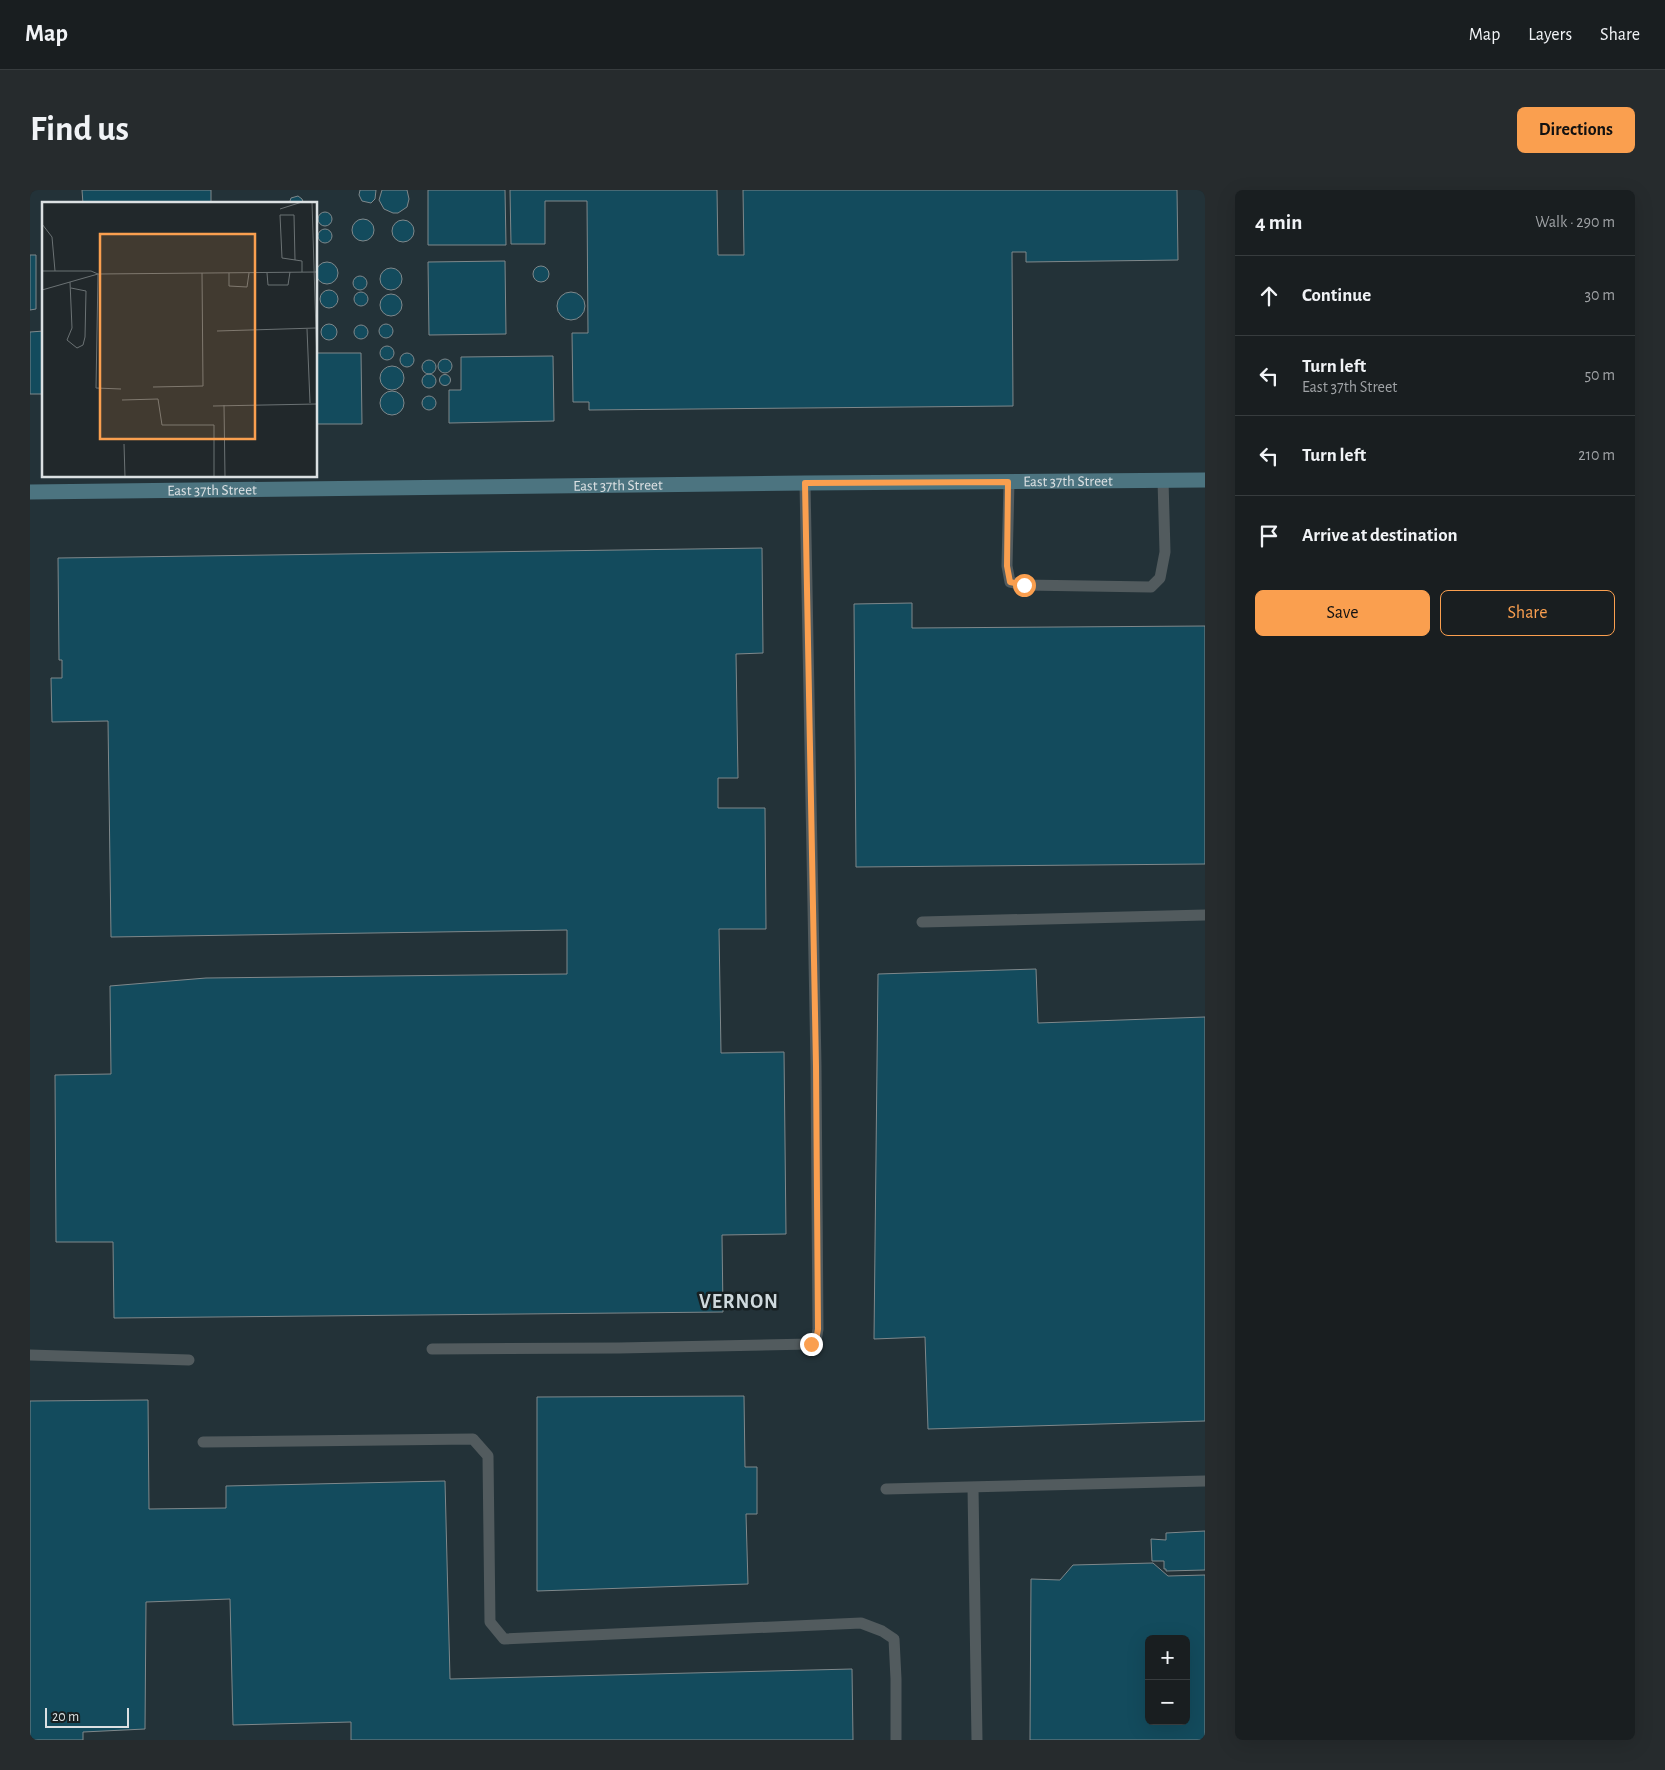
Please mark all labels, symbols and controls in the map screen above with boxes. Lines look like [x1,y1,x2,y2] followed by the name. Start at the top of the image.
[25,22,68,46] text: Map
[1469,26,1500,44] text: Map
[1528,26,1572,44] text: Layers
[1600,26,1640,44] text: Share
[1517,107,1635,153] button: Directions
[30,112,129,147] text: Find us
[42,202,318,478] inset map
[1255,212,1302,233] text: 4 min
[1535,214,1615,230] text: Walk · 290 m
[1255,282,1283,310] icon: ahead
[1302,286,1371,305] text: Continue
[1585,287,1615,303] text: 30 m
[1302,357,1366,376] text: Turn left
[1255,362,1283,390] icon: left
[1584,367,1615,383] text: 50 m
[1302,379,1397,395] text: East 37th Street
[1255,442,1283,470] icon: left
[1302,446,1366,465] text: Turn left
[1578,447,1615,463] text: 210 m
[1023,473,1113,489] street label: East 37th Street
[573,477,663,493] street label: East 37th Street
[167,482,257,498] street label: East 37th Street
[1255,522,1283,550] icon: arrive
[1302,526,1458,545] text: Arrive at destination
[1013,574,1036,597] route start
[1255,590,1430,636] button: Save
[1440,590,1615,636] button: Share
[699,1292,779,1312] district label: VERNON
[800,1333,823,1356] route end
[1145,1635,1190,1725] map controls
[1145,1635,1190,1680] button: +
[1145,1680,1190,1725] button: −
[45,1705,129,1728] scale bar
[52,1710,79,1724] text: 20 m

